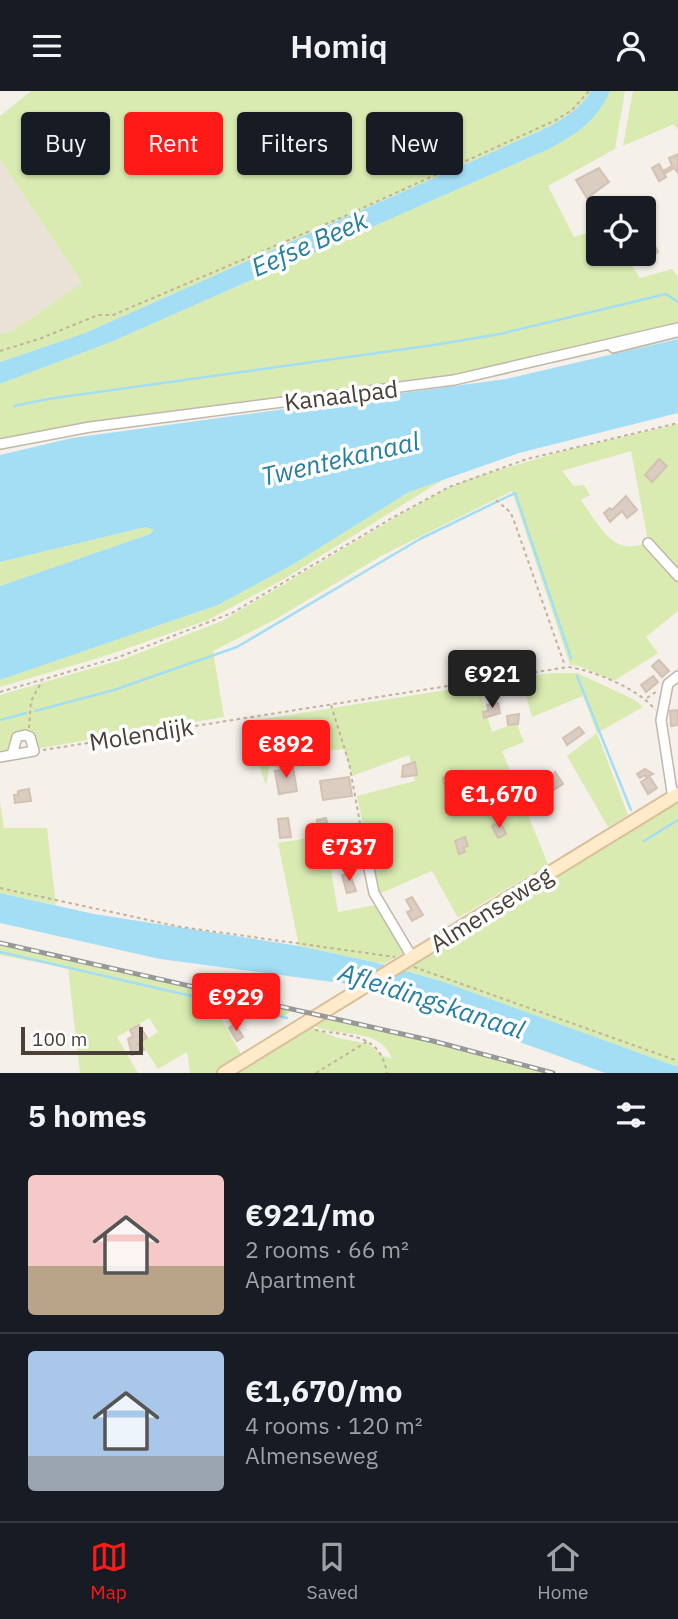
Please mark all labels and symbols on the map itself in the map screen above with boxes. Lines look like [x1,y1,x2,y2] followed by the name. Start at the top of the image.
[246,202,373,284] water label: Eefse Beek
[282,372,400,418] street label: Kanaalpad
[257,423,423,493] water label: Twentekanaal
[451,651,533,710] pin: €921
[87,710,196,758] street label: Molendijk
[245,721,327,780] pin: €892
[442,771,556,830] pin: €1,670
[308,823,390,883] pin: €737
[424,859,559,959] street label: Almenseweg
[334,954,529,1046] water label: Afleidingskanaal
[195,974,277,1033] pin: €929
[21,1024,144,1056] scale bar

